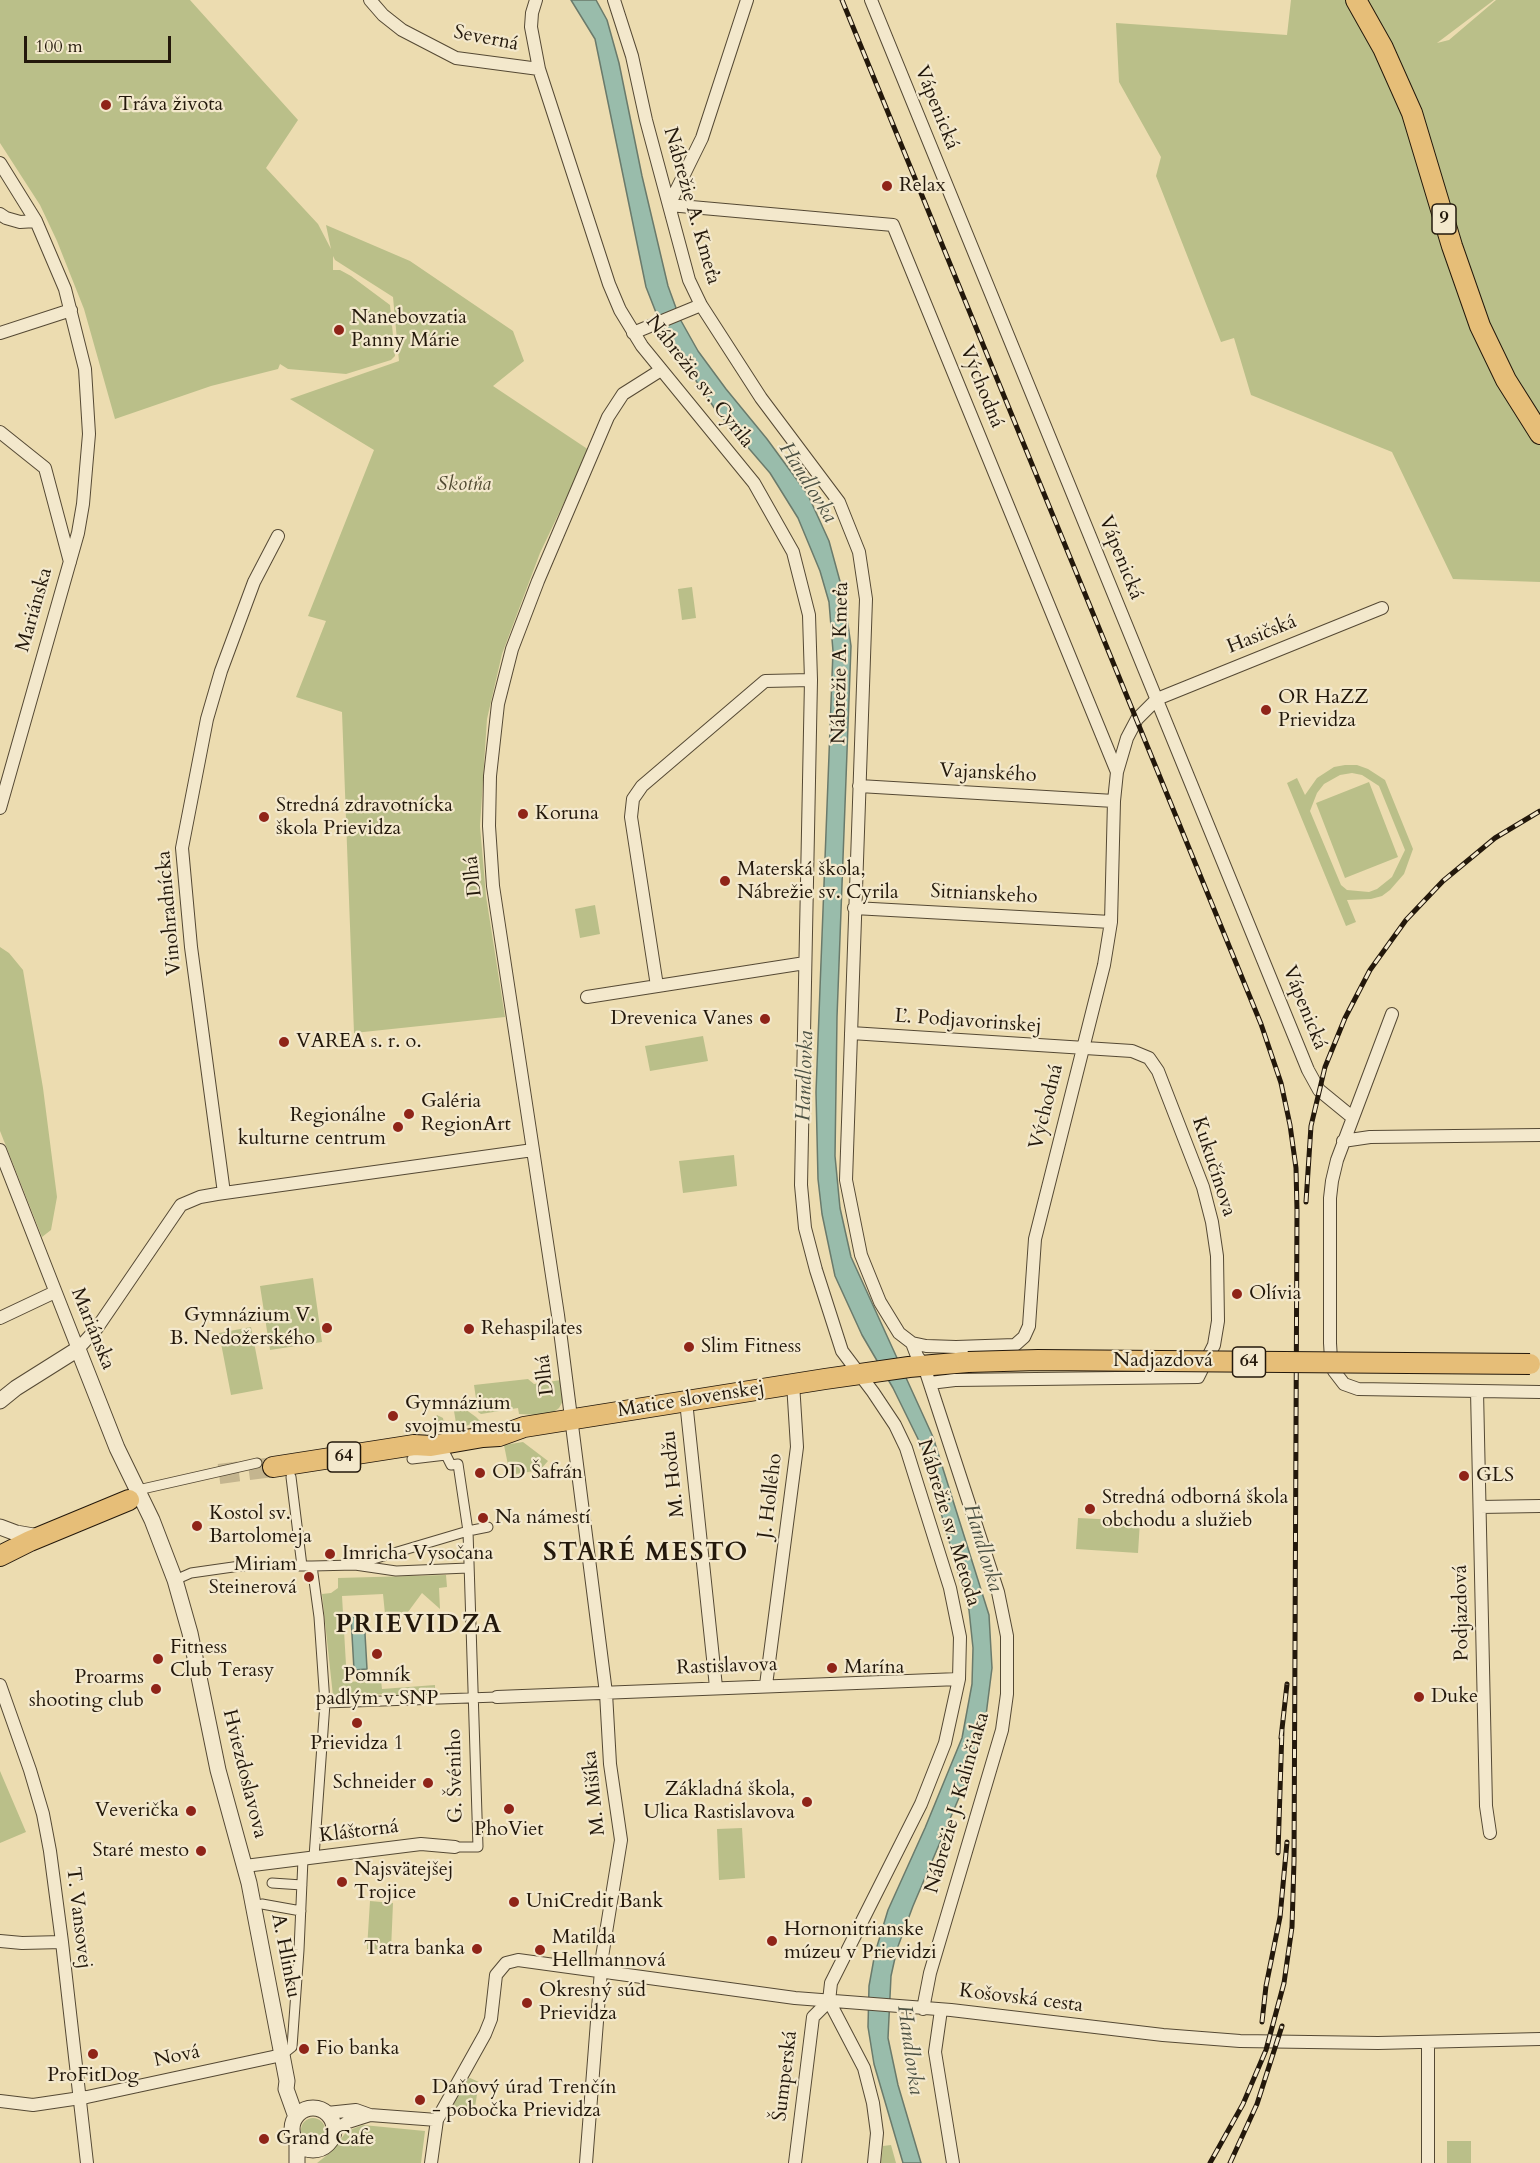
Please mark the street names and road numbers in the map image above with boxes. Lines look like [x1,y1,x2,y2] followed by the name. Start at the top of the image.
[452,21,520,57] street label: Severná
[908,62,964,154] street label: Vápenická
[657,125,725,287] street label: Nábrežie A. Kmeťa
[1432,204,1456,234] road number: 9
[640,311,758,453] street label: Nábrežie sv. Cyrila
[954,342,1008,432] street label: Východná
[1092,512,1148,604] street label: Vápenická
[12,565,58,655] street label: Mariánska
[828,582,854,744] street label: Nábrežie A. Kmeťa
[1224,610,1300,660] street label: Hasičská
[939,759,1037,789] street label: Vajanského
[153,849,187,977] street label: Vinohradnícka
[460,854,488,898] street label: Dlhá
[930,880,1038,910] street label: Sitnianskeho
[1276,962,1332,1054] street label: Vápenická
[894,1005,1042,1039] street label: Ľ. Podjavorinskej
[1025,1062,1069,1152] street label: Východná
[1186,1114,1240,1220] street label: Kukučínova
[65,1284,119,1374] street label: Mariánska
[1232,1347,1266,1377] road number: 64
[1113,1349,1213,1373] street label: Nadjazdová
[532,1353,560,1397] street label: Dlhá
[616,1377,766,1423] street label: Matice slovenskej
[657,1429,691,1519] street label: M. Hodžu
[911,1437,985,1609] street label: Nábrežie sv. Metoda
[328,1442,360,1472] road number: 64
[754,1452,788,1540] street label: J. Hollého
[1449,1564,1475,1662] street label: Podjazdová
[676,1653,778,1681] street label: Rastislavova
[216,1707,272,1841] street label: Hviezdoslavova
[921,1710,995,1896] street label: Nábrežie J. Kalinčiaka
[443,1729,469,1823] street label: G. Švéniho
[579,1749,611,1837] street label: M. Mišíka
[318,1815,400,1849] street label: Kláštorná
[60,1866,96,1970] street label: T. Vansovej
[265,1912,305,2000] street label: A. Hlinku
[958,1979,1084,2019] street label: Košovská cesta
[769,2029,803,2123] street label: Šumperská
[152,2040,202,2074] street label: Nová

